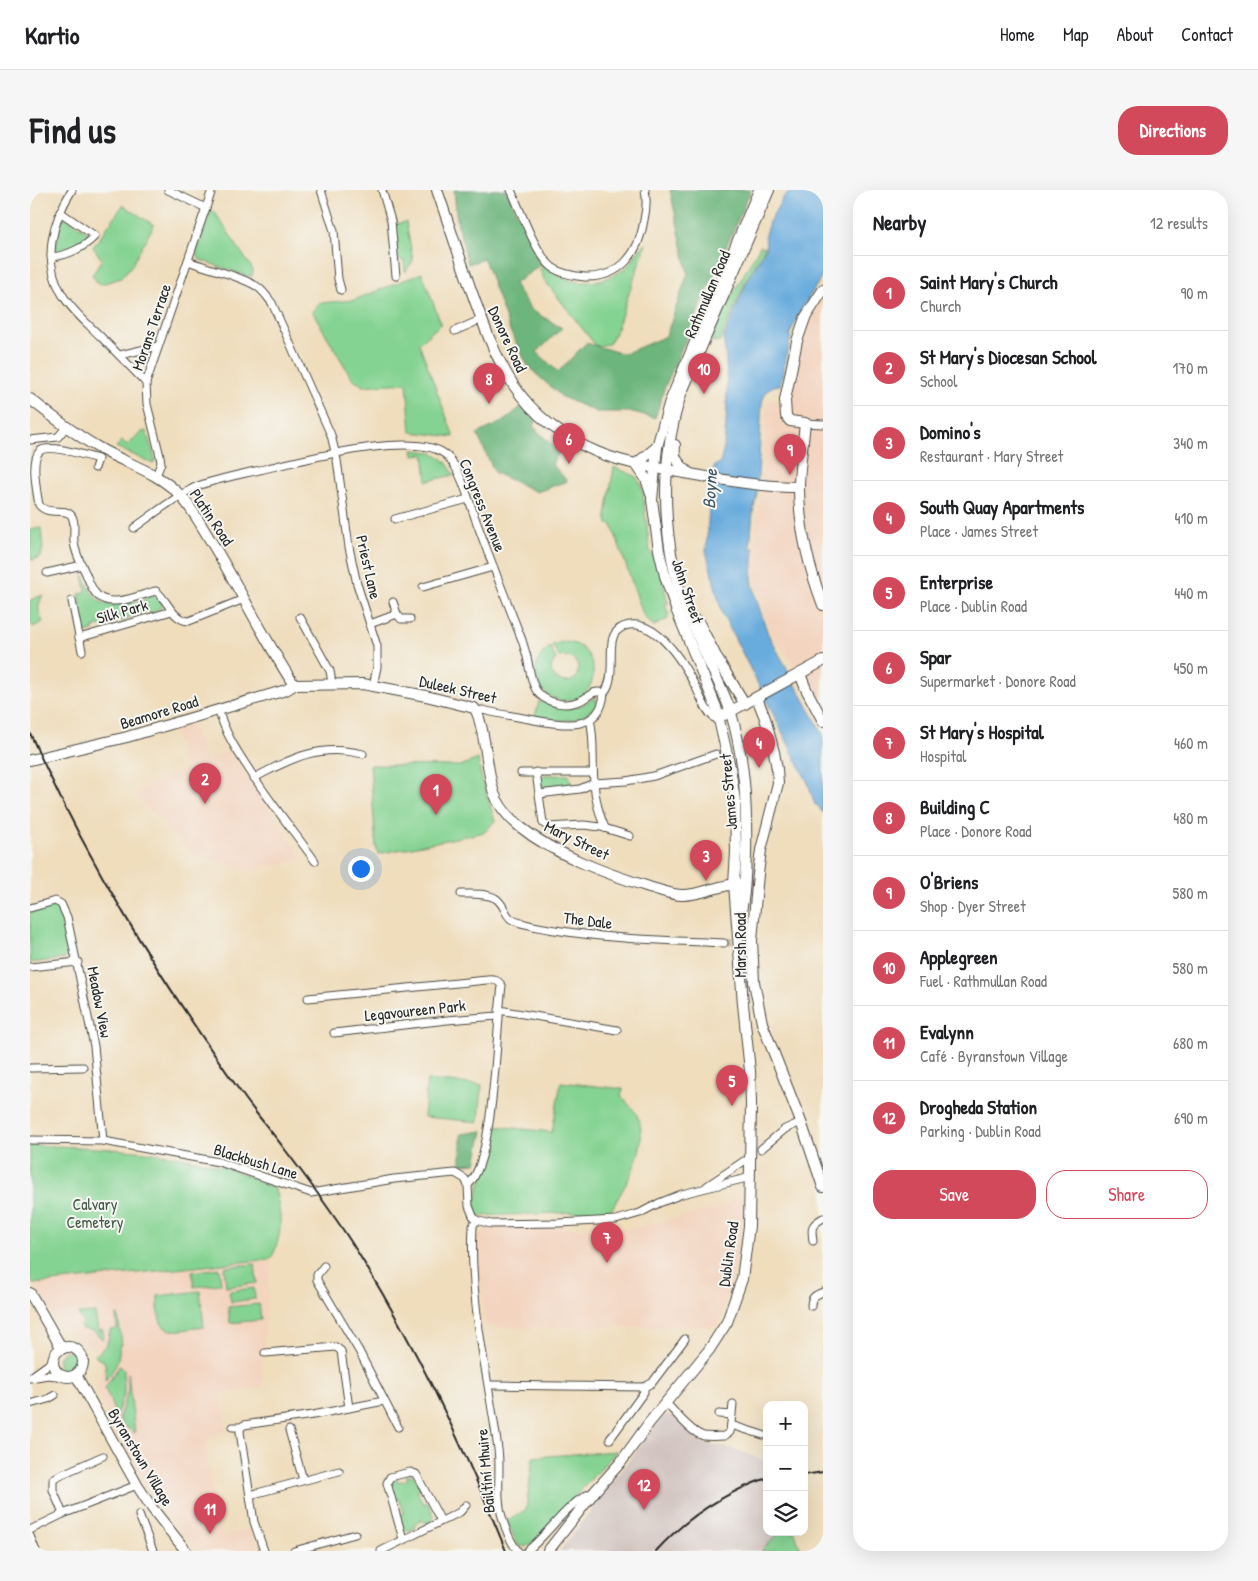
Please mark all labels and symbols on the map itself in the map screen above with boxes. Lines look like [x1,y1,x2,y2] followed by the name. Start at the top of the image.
[679,247,735,341] street label: Rathmullan Road
[126,280,176,373] street label: Morans Terrace
[483,303,533,375] street label: Donore Road
[688,353,720,394] pin: 10
[473,363,505,404] pin: 8
[553,423,585,464] pin: 6
[774,434,806,475] pin: 9
[454,455,512,555] street label: Congress Avenue
[696,468,723,509] water label: Boyne
[185,484,239,550] street label: Platin Road
[351,533,387,602] street label: Priest Lane
[667,556,710,627] street label: John Street
[94,593,150,629] street label: Silk Park
[417,669,499,709] street label: Duleek Street
[117,690,201,734] street label: Beamore Road
[743,727,775,768] pin: 4
[714,752,742,831] street label: James Street
[189,763,221,804] pin: 2
[420,774,452,815] pin: 1
[541,815,614,865] street label: Mary Street
[690,840,722,881] pin: 3
[348,856,374,882] your location
[562,906,614,934] street label: The Dale
[729,913,751,977] street label: Marsh Road
[82,964,118,1040] street label: Meadow View
[363,994,467,1026] street label: Legavoureen Park
[716,1065,748,1106] pin: 5
[211,1138,301,1184] street label: Blackbush Lane
[66,1193,124,1233] park label: Calvary Cemetery
[713,1220,743,1288] street label: Dublin Road
[591,1222,623,1263] pin: 7
[103,1404,179,1510] street label: Byranstown Village
[470,1427,500,1514] street label: Bailtíní Mhuire
[628,1469,660,1510] pin: 12
[194,1493,226,1534] pin: 11

